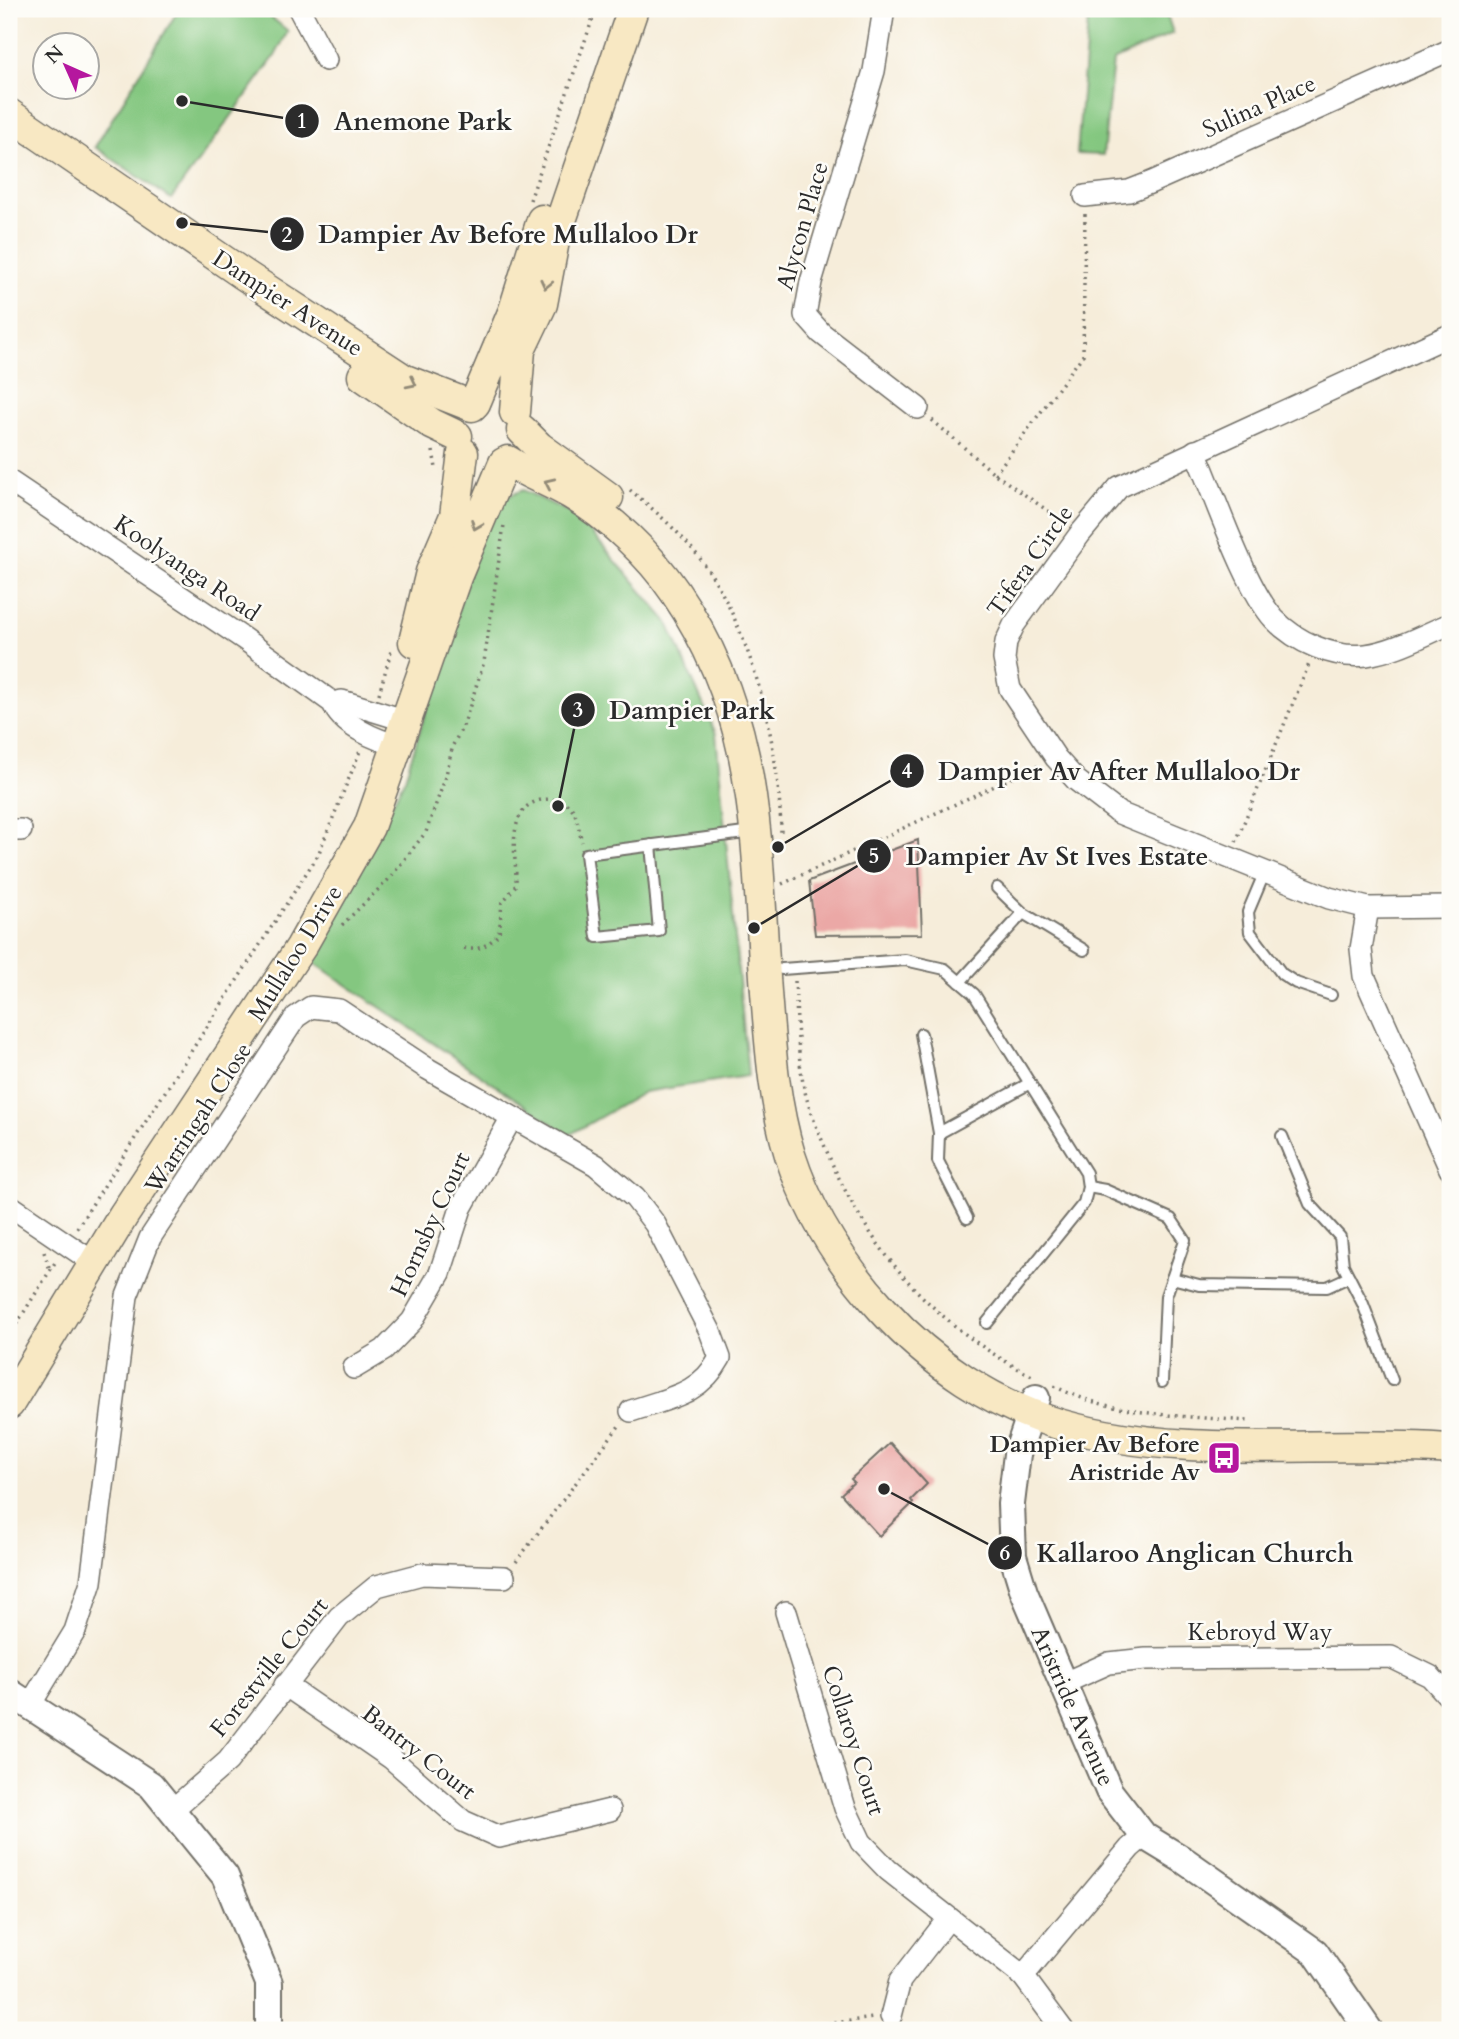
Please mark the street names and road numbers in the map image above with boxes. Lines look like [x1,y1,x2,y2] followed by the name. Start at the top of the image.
[1197,67,1321,146] street label: Sulina Place
[768,158,837,294] street label: Alycon Place
[206,242,370,365] street label: Dampier Avenue
[980,499,1081,624] street label: Tifera Circle
[107,507,266,630] street label: Koolyanga Road
[240,879,350,1028] street label: Mullaloo Drive
[136,1036,260,1201] street label: Warringah Close
[382,1146,479,1302] street label: Hornsby Court
[203,1590,336,1744] street label: Forestville Court
[1188,1616,1333,1649] street label: Kebroyd Way
[1023,1621,1123,1791] street label: Aristride Avenue
[814,1661,893,1820] street label: Collaroy Court
[355,1697,483,1808] street label: Bantry Court

